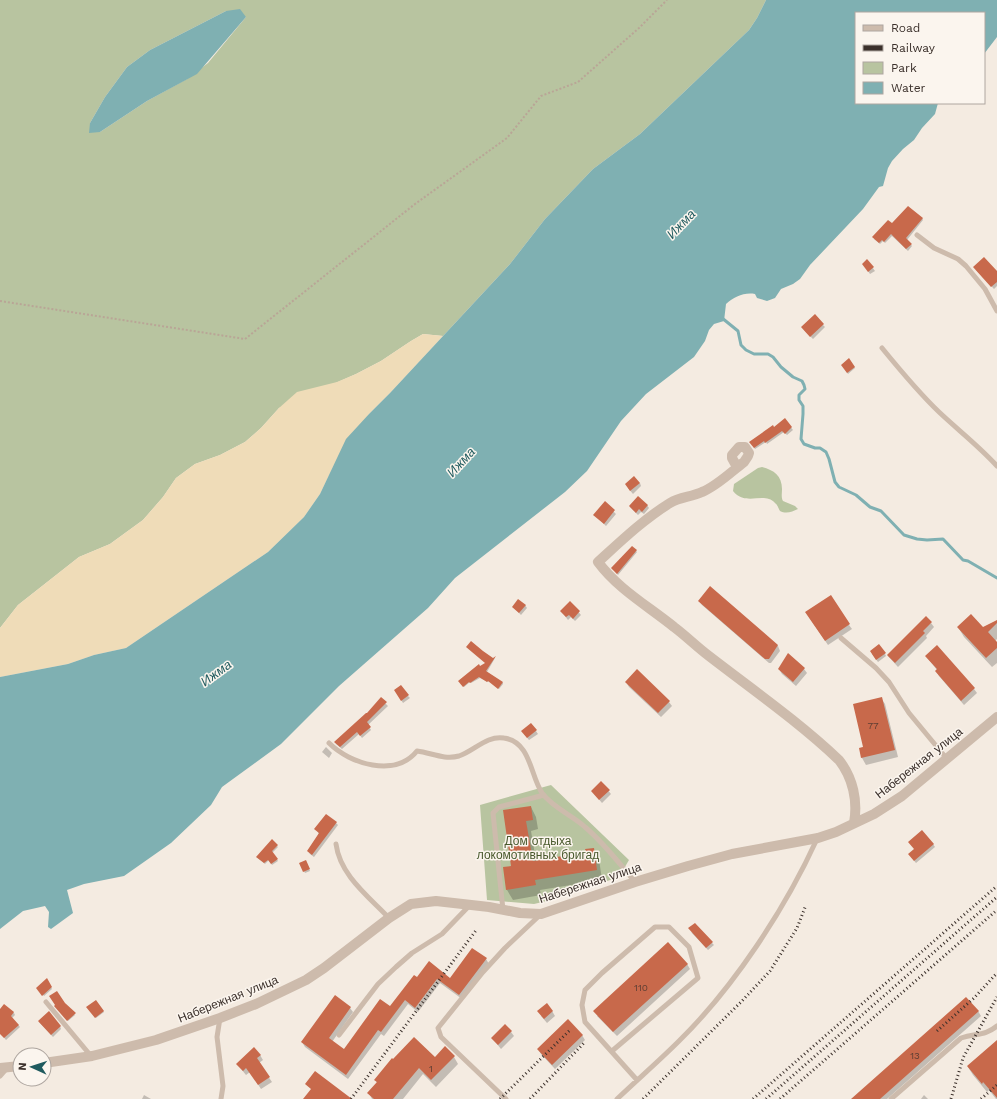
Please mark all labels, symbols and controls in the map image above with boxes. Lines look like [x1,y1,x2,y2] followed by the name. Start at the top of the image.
[855,12,985,104] legend
[891,21,920,35] text: Road
[891,41,936,55] text: Railway
[891,61,917,75] text: Park
[891,81,926,95] text: Water
[664,206,698,242] water label: Ижма
[444,444,478,480] water label: Ижма
[198,657,234,689] water label: Ижма
[867,720,879,731] house number: 77
[873,724,966,801] street label: Набережная улица
[477,834,599,862] park label: Дом отдыха локомотивных бригад
[537,860,643,906] street label: Набережная улица
[176,972,280,1026] street label: Набережная улица
[634,982,648,993] house number: 110
[12,1047,52,1087] north arrow
[910,1050,920,1061] house number: 13
[16,1062,29,1071] text: N
[429,1063,433,1074] house number: 1

